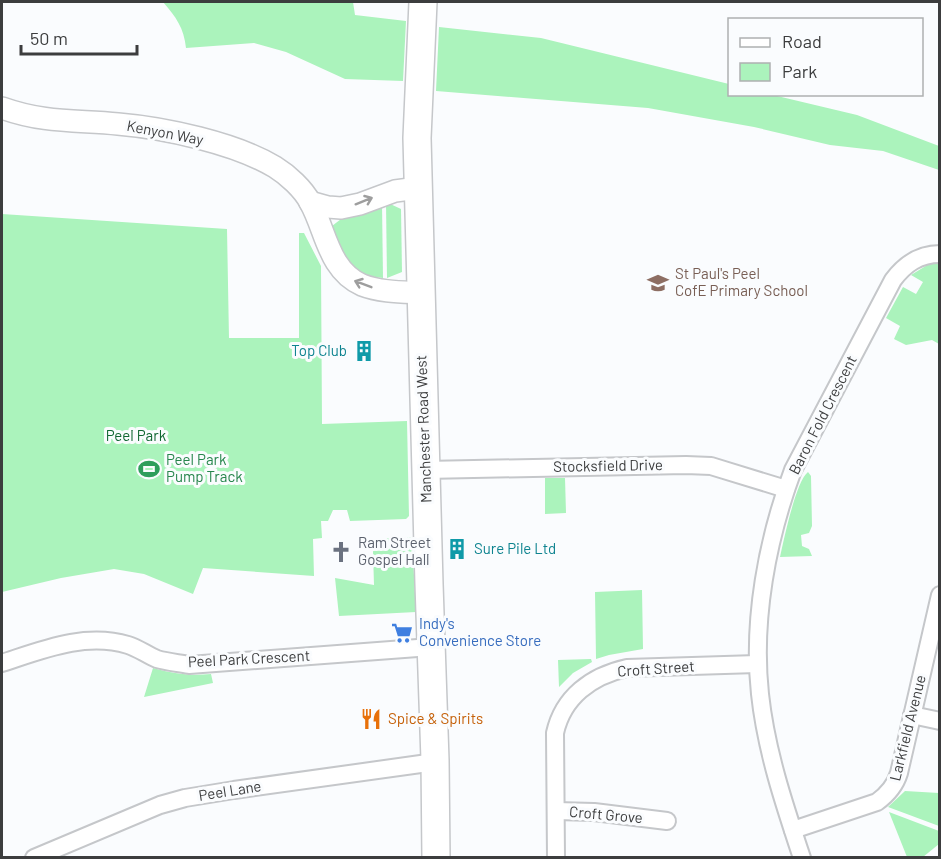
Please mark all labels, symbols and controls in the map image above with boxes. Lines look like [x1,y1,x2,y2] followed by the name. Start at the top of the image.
[21,18,136,56] scale bar
[728,18,923,96] legend
[30,27,68,49] text: 50 m
[782,30,822,52] text: Road
[782,60,817,82] text: Park
[125,116,205,148] street label: Kenyon Way
[355,195,373,206] one-way arrow
[675,264,808,299] place label: St Paul's Peel CofE Primary School
[646,271,670,295] school or university icon: St Paul's Peel CofE Primary School
[355,278,373,289] one-way arrow
[352,339,376,363] building icon: Top Club
[291,341,347,359] place label: Top Club
[784,352,860,477] street label: Baron Fold Crescent
[411,355,435,503] street label: Manchester Road West
[106,426,167,444] park label: Peel Park
[166,450,243,485] place label: Peel Park Pump Track
[553,455,663,475] street label: Stocksfield Drive
[137,457,161,481] sports icon: Peel Park Pump Track
[358,533,431,568] place label: Ram Street Gospel Hall
[445,537,469,561] building icon: Sure Pile Ltd
[474,539,556,557] place label: Sure Pile Ltd
[329,540,353,564] church icon: Ram Street Gospel Hall
[419,614,541,649] place label: Indy's Convenience Store
[390,621,414,645] supermarket icon: Indy's Convenience Store
[187,646,311,670] street label: Peel Park Crescent
[617,656,695,680] street label: Croft Street
[885,673,929,783] street label: Larkfield Avenue
[359,707,383,731] restaurant icon: Spice & Spirits
[388,709,483,727] place label: Spice & Spirits
[197,776,262,804] street label: Peel Lane
[569,802,644,826] street label: Croft Grove

